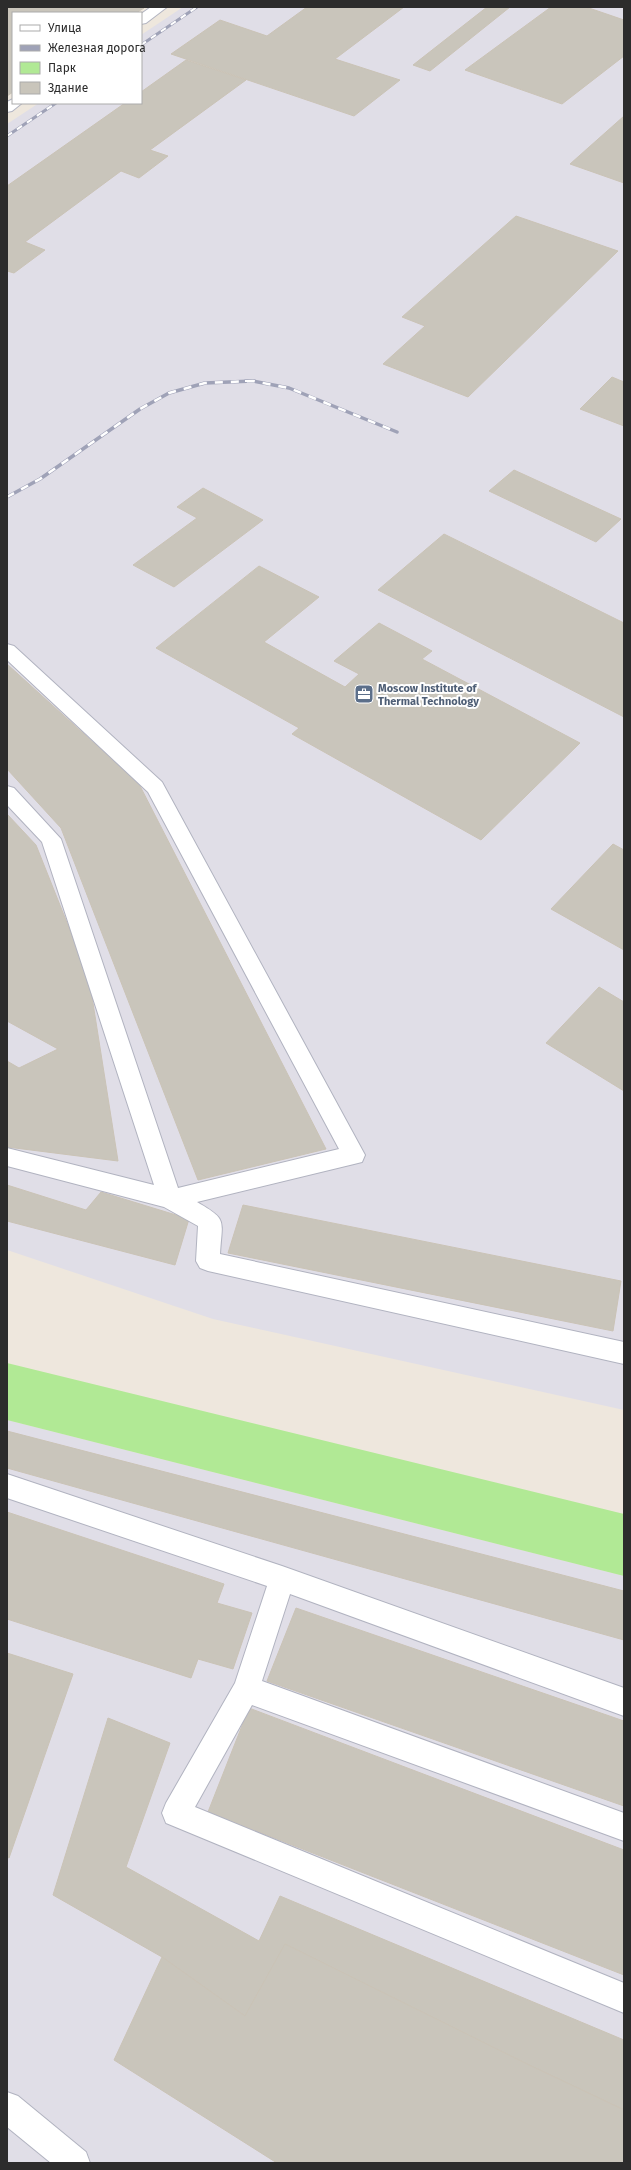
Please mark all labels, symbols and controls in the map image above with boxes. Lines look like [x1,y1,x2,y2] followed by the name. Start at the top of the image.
[12,12,142,104] legend
[48,21,82,35] text: Улица
[48,41,146,55] text: Железная дорога
[48,61,77,75] text: Парк
[48,81,88,95] text: Здание
[378,682,479,708] place label: Moscow Institute of Thermal Technology
[353,683,375,705] office icon: Moscow Institute of Thermal Technology

